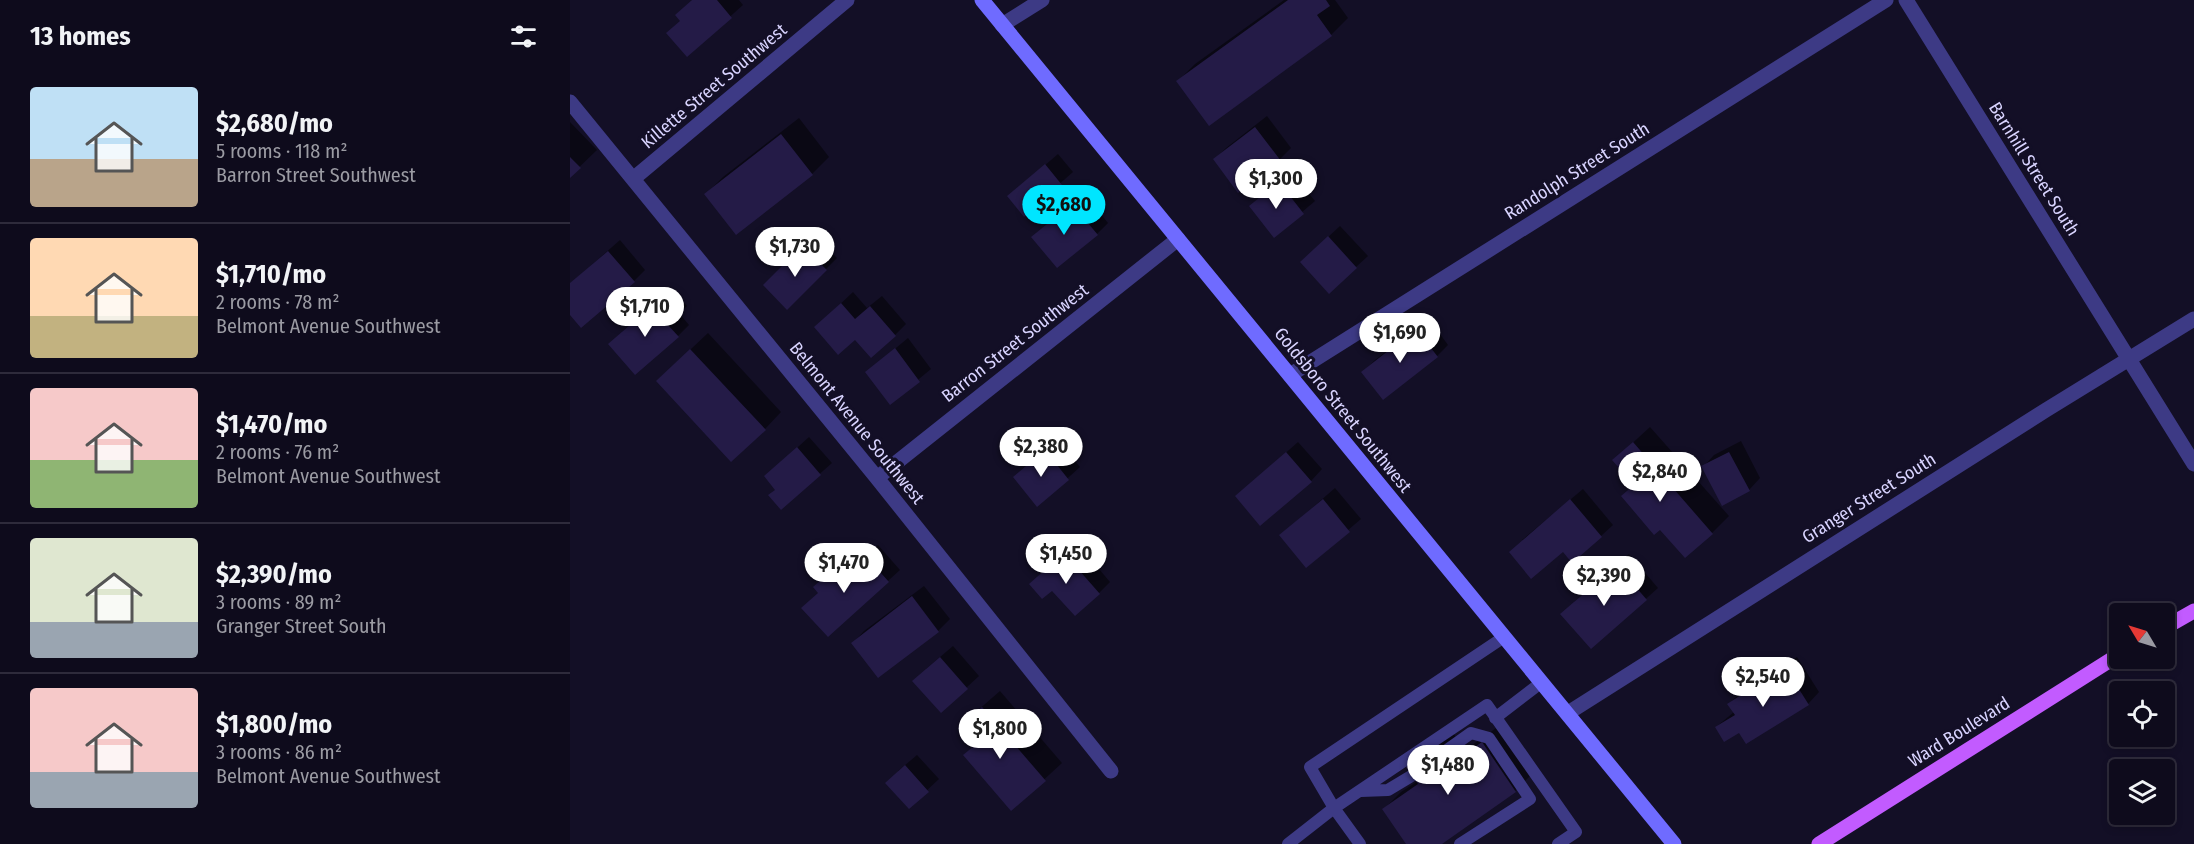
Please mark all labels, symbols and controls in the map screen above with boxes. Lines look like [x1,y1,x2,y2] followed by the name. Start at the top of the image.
[637,19,791,153] street label: Killette Street Southwest
[507,20,540,53] icon: filters
[30,21,131,52] text: 13 homes
[1984,98,2084,240] street label: Barnhill Street South
[216,108,333,139] text: $2,680/mo
[78,111,150,183] icon: home
[1500,117,1654,225] street label: Randolph Street South
[216,139,347,163] text: 5 rooms · 118 m²
[1227,159,1325,210] pin: $1,300
[216,163,416,187] text: Barron Street Southwest
[1249,166,1303,190] text: $1,300
[1015,185,1113,236] pin: $2,680
[1036,192,1092,216] text: $2,680
[746,227,844,278] pin: $1,730
[769,234,821,258] text: $1,730
[216,259,326,290] text: $1,710/mo
[78,262,150,334] icon: home
[937,279,1093,407] street label: Barron Street Southwest
[596,287,694,338] pin: $1,710
[216,290,339,314] text: 2 rooms · 78 m²
[620,294,670,318] text: $1,710
[1351,313,1449,364] pin: $1,690
[216,314,441,338] text: Belmont Avenue Southwest
[1373,320,1427,344] text: $1,690
[1270,323,1417,497] street label: Goldsboro Street Southwest
[785,338,929,509] street label: Belmont Avenue Southwest
[216,409,327,440] text: $1,470/mo
[78,412,150,484] icon: home
[992,427,1090,478] pin: $2,380
[1014,434,1068,458] text: $2,380
[216,440,339,464] text: 2 rooms · 76 m²
[1798,448,1940,548] street label: Granger Street South
[1611,452,1709,503] pin: $2,840
[1632,459,1688,483] text: $2,840
[216,464,441,488] text: Belmont Avenue Southwest
[1017,534,1115,585] pin: $1,450
[1040,541,1092,565] text: $1,450
[795,543,893,594] pin: $1,470
[819,550,869,574] text: $1,470
[1555,556,1653,607] pin: $2,390
[216,559,332,590] text: $2,390/mo
[78,562,150,634] icon: home
[1577,563,1631,587] text: $2,390
[216,590,341,614] text: 3 rooms · 89 m²
[2109,603,2175,669] north arrow
[2109,603,2175,825] map controls
[216,614,387,638] text: Granger Street South
[1714,657,1812,708] pin: $2,540
[1736,664,1790,688] text: $2,540
[2109,681,2175,747] button: locate
[1904,692,2014,772] street label: Ward Boulevard
[216,709,332,740] text: $1,800/mo
[951,709,1049,760] pin: $1,800
[78,712,150,784] icon: home
[973,716,1027,740] text: $1,800
[216,740,342,764] text: 3 rooms · 86 m²
[1399,745,1497,796] pin: $1,480
[1421,752,1475,776] text: $1,480
[2109,759,2175,825] button: layers
[216,764,441,788] text: Belmont Avenue Southwest

